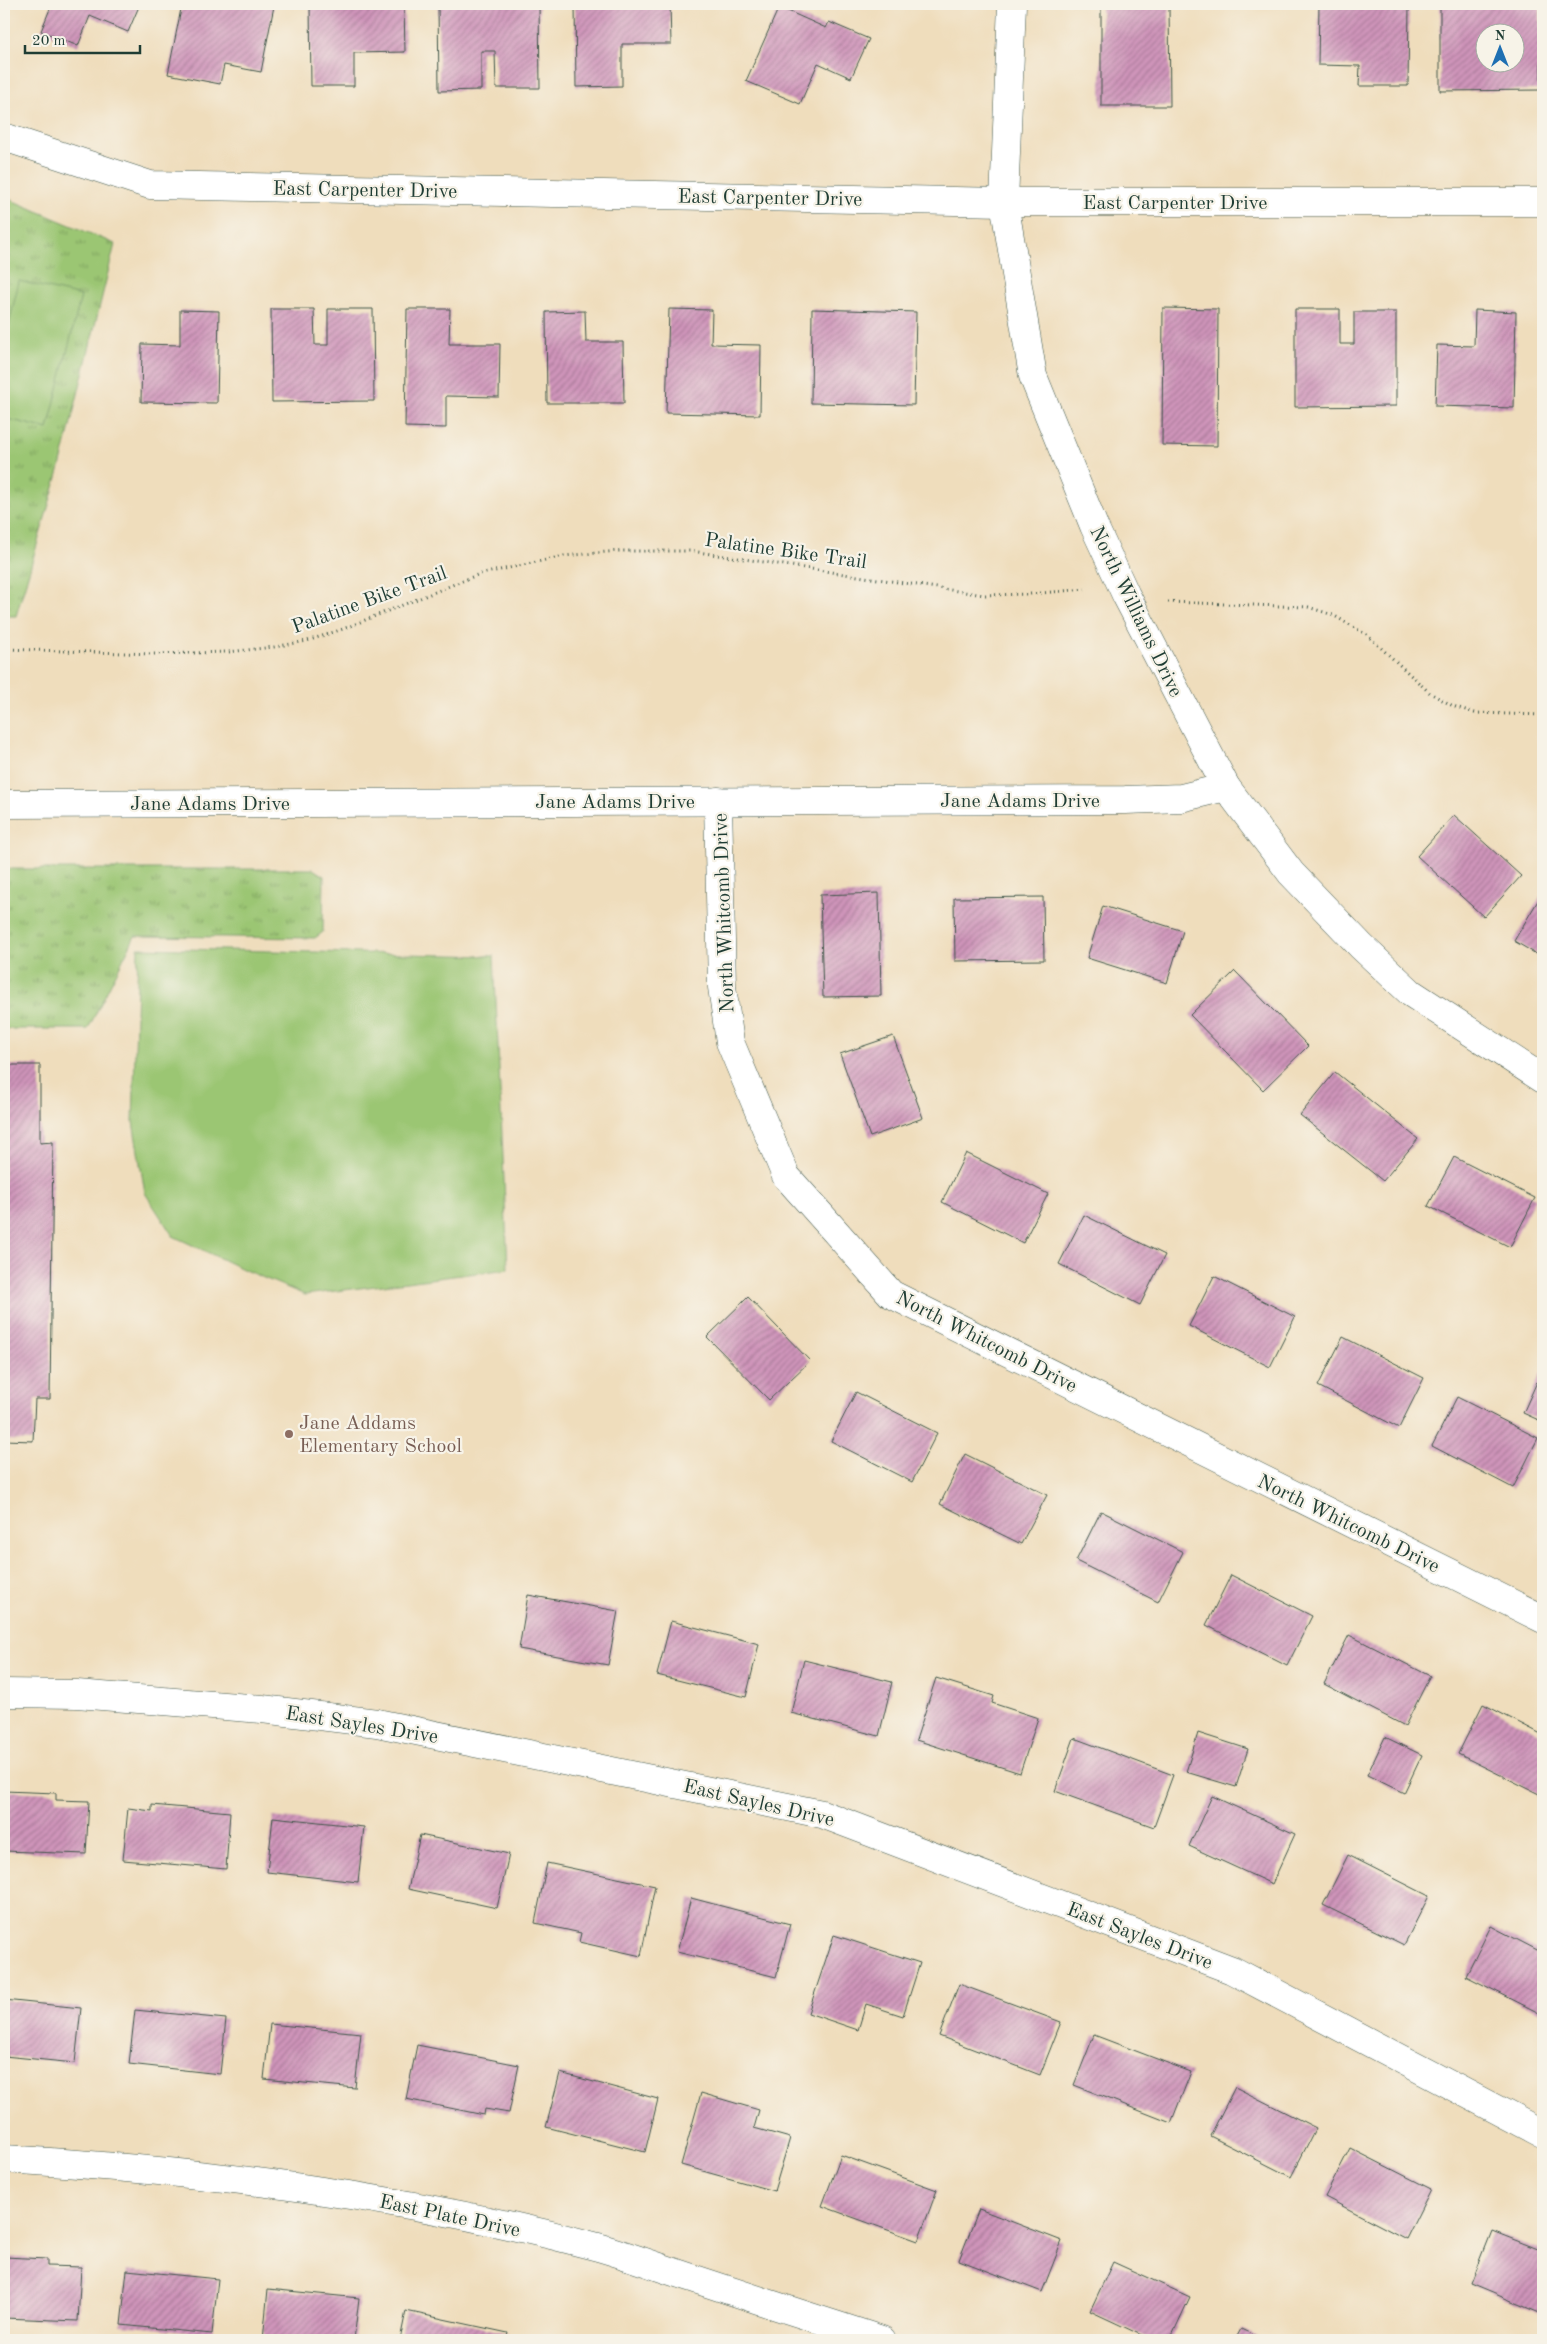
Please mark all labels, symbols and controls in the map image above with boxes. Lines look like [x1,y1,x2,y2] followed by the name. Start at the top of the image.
[25,22,140,54] scale bar
[1474,22,1524,72] north arrow
[1495,29,1506,43] text: N
[32,34,66,49] text: 20 m
[272,179,458,203] street label: East Carpenter Drive
[677,187,863,211] street label: East Carpenter Drive
[1083,194,1267,214] street label: East Carpenter Drive
[1085,523,1185,700] street label: North Williams Drive
[703,531,868,573] street label: Palatine Bike Trail
[289,564,450,638] street label: Palatine Bike Trail
[940,792,1100,812] street label: Jane Adams Drive
[535,793,695,813] street label: Jane Adams Drive
[130,795,290,815] street label: Jane Adams Drive
[712,813,738,1013] street label: North Whitcomb Drive
[892,1288,1080,1397] street label: North Whitcomb Drive
[299,1414,462,1457] place label: Jane Addams Elementary School
[283,1428,295,1440] marker: Jane Addams Elementary School
[1254,1472,1442,1578] street label: North Whitcomb Drive
[284,1704,440,1748] street label: East Sayles Drive
[681,1777,836,1831] street label: East Sayles Drive
[1064,1900,1215,1974] street label: East Sayles Drive
[377,2192,522,2242] street label: East Plate Drive

